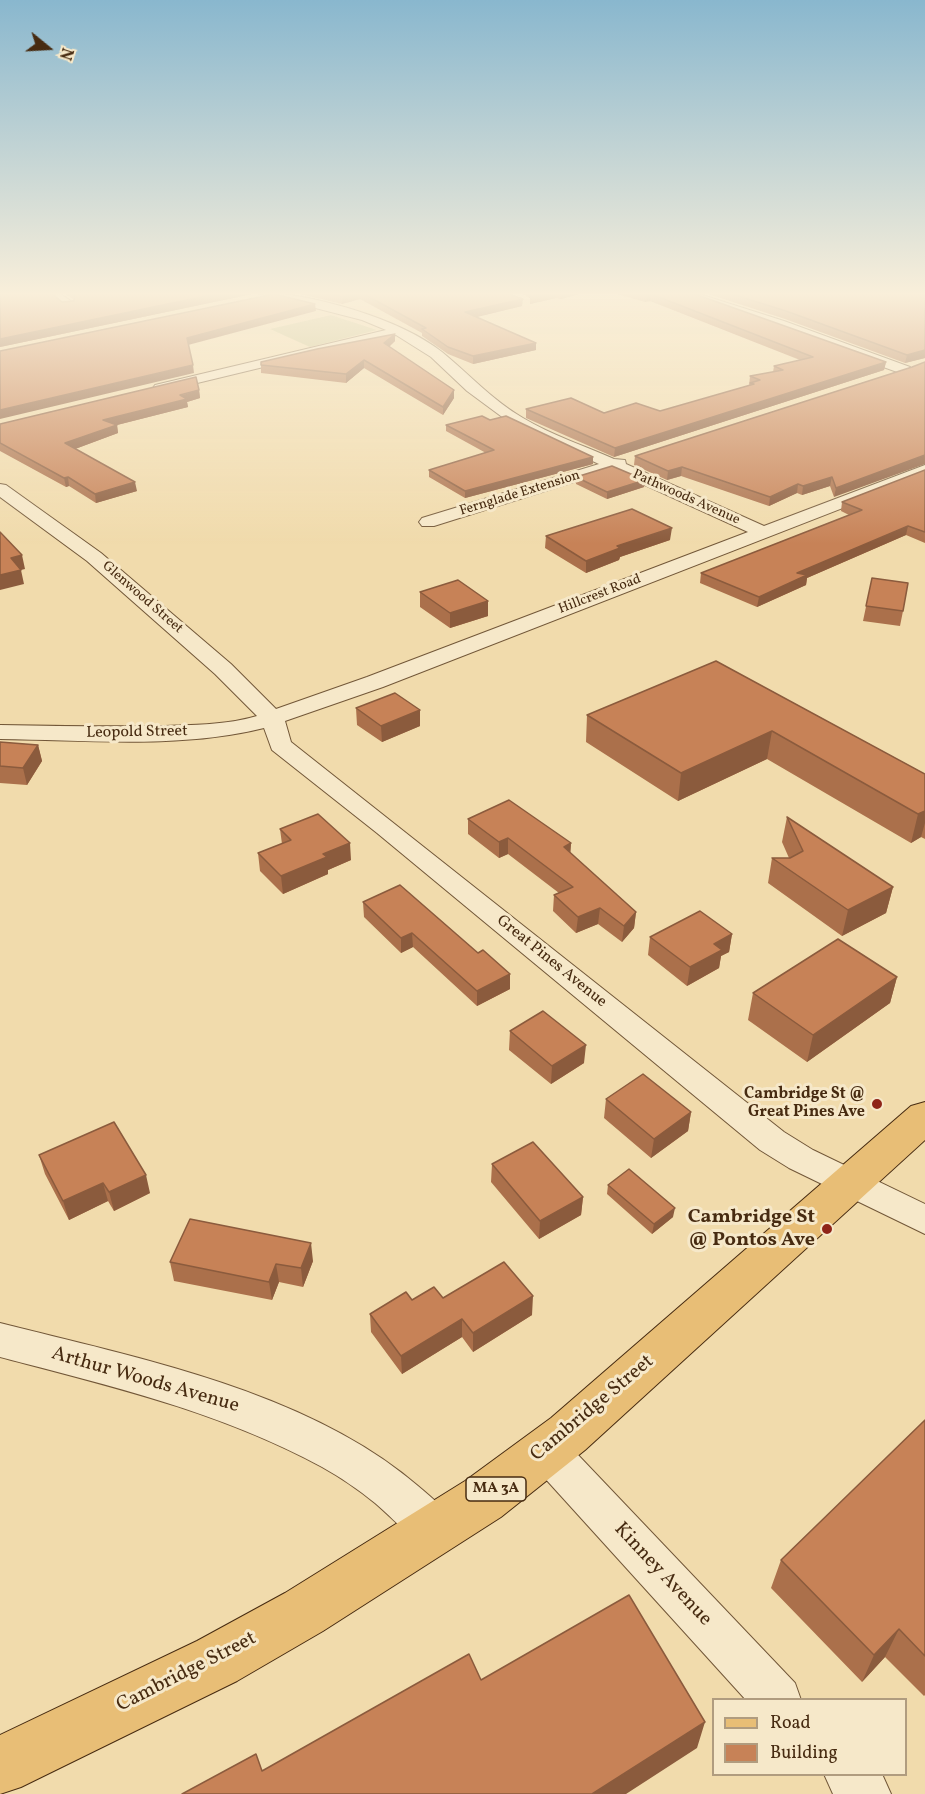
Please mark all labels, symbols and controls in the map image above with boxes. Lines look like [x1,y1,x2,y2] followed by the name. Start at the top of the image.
[18,18,78,78] north arrow
[53,45,77,62] text: N
[630,467,742,529] street label: Pathwoods Avenue
[458,468,582,520] street label: Fernglade Extension
[98,558,186,638] street label: Glenwood Street
[556,572,644,618] street label: Hillcrest Road
[86,723,188,743] street label: Leopold Street
[492,912,610,1012] street label: Great Pines Avenue
[744,1085,865,1123] place label: Cambridge St @ Great Pines Ave
[870,1097,884,1111] marker: Cambridge St @ Great Pines Ave
[688,1206,815,1253] place label: Cambridge St @ Pontos Ave
[820,1222,834,1236] marker: Cambridge St @ Pontos Ave
[48,1343,242,1419] street label: Arthur Woods Avenue
[527,1350,659,1468] street label: Cambridge Street
[466,1477,526,1501] road number: MA 3A
[608,1518,716,1632] street label: Kinney Avenue
[113,1627,261,1719] street label: Cambridge Street
[712,1698,907,1776] legend
[770,1711,811,1736] text: Road
[770,1741,838,1766] text: Building

